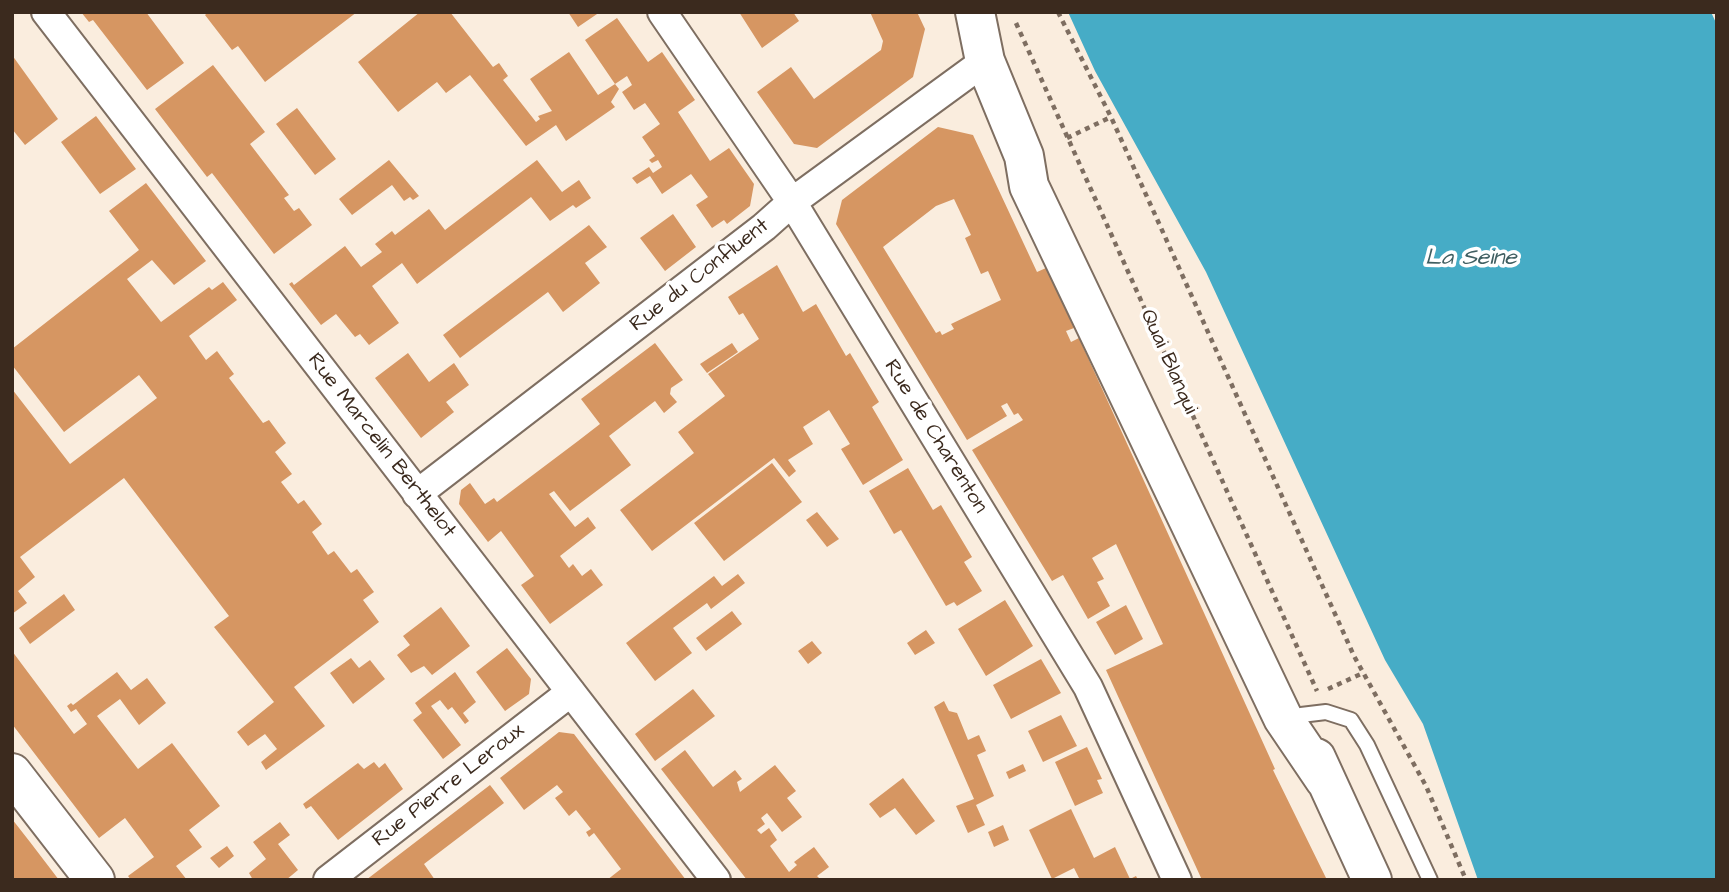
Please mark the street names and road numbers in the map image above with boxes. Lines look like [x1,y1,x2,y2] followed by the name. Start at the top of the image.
[626,214,774,338] street label: Rue du Confluent
[1134,306,1202,418] street label: Quai Blanqui
[301,349,461,543] street label: Rue Marcelin Berthelot
[878,356,992,518] street label: Rue de Charenton
[368,719,530,853] street label: Rue Pierre Leroux

